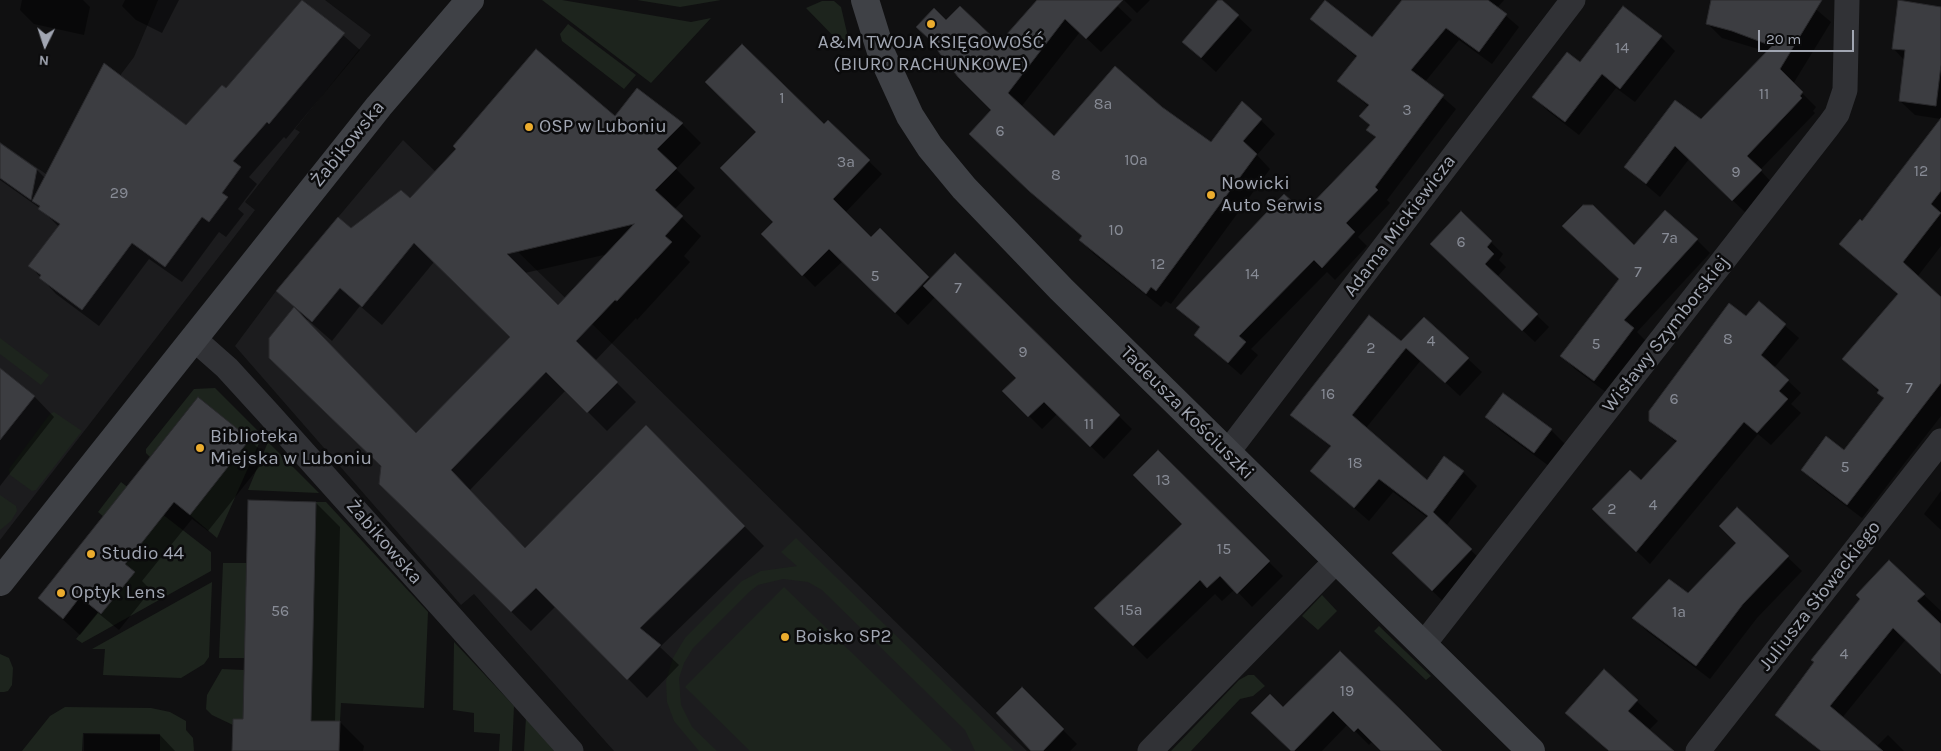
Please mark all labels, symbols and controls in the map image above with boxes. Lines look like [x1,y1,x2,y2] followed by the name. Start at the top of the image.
[925,18,937,30] marker: A&M TWOJA KSIĘGOWOŚĆ (BIURO RACHUNKOWE)
[20,20,70,70] north arrow
[1761,20,1857,52] scale bar
[1766,30,1801,48] text: 20 m
[818,32,1044,76] place label: A&M TWOJA KSIĘGOWOŚĆ (BIURO RACHUNKOWE)
[1615,38,1629,58] house number: 14
[38,52,50,69] text: N
[1759,84,1769,104] house number: 11
[779,88,785,108] house number: 1
[1094,94,1112,114] house number: 8a
[306,96,390,192] street label: Żabikowska
[1402,100,1412,120] house number: 3
[539,116,667,138] place label: OSP w Luboniu
[523,121,535,133] marker: OSP w Luboniu
[995,121,1005,141] house number: 6
[1124,150,1148,170] house number: 10a
[1339,151,1461,301] street label: Adama Mickiewicza
[837,152,855,172] house number: 3a
[1914,161,1928,181] house number: 12
[1731,162,1741,182] house number: 9
[1051,165,1061,185] house number: 8
[1221,173,1323,217] place label: Nowicki Auto Serwis
[110,183,128,203] house number: 29
[1205,189,1217,201] marker: Nowicki Auto Serwis
[1109,220,1123,240] house number: 10
[1662,228,1678,248] house number: 7a
[1456,232,1466,252] house number: 6
[1598,251,1734,417] street label: Wisławy Szymborskiej
[1151,254,1165,274] house number: 12
[1634,262,1642,282] house number: 7
[1245,264,1259,284] house number: 14
[870,266,880,286] house number: 5
[954,278,962,298] house number: 7
[1723,329,1733,349] house number: 8
[1427,331,1435,351] house number: 4
[1591,334,1601,354] house number: 5
[1366,338,1376,358] house number: 2
[1018,342,1028,362] house number: 9
[1116,342,1258,484] street label: Tadeusza Kościuszki
[1905,378,1913,398] house number: 7
[1321,384,1335,404] house number: 16
[1669,389,1679,409] house number: 6
[1084,414,1094,434] house number: 11
[210,426,372,470] place label: Biblioteka Miejska w Luboniu
[194,442,206,454] marker: Biblioteka Miejska w Luboniu
[1347,453,1363,473] house number: 18
[1840,457,1850,477] house number: 5
[1156,470,1170,490] house number: 13
[341,495,427,589] street label: Żabikowska
[1649,495,1657,515] house number: 4
[1607,499,1617,519] house number: 2
[1754,516,1886,676] street label: Juliusza Słowackiego
[1217,539,1231,559] house number: 15
[101,543,184,565] place label: Studio 44
[85,548,97,560] marker: Studio 44
[71,582,166,604] place label: Optyk Lens
[55,587,67,599] marker: Optyk Lens
[1119,600,1143,620] house number: 15a
[271,601,289,621] house number: 56
[1672,602,1686,622] house number: 1a
[795,626,891,648] place label: Boisko SP2
[779,631,791,643] marker: Boisko SP2
[1840,644,1848,664] house number: 4
[1340,681,1354,701] house number: 19

